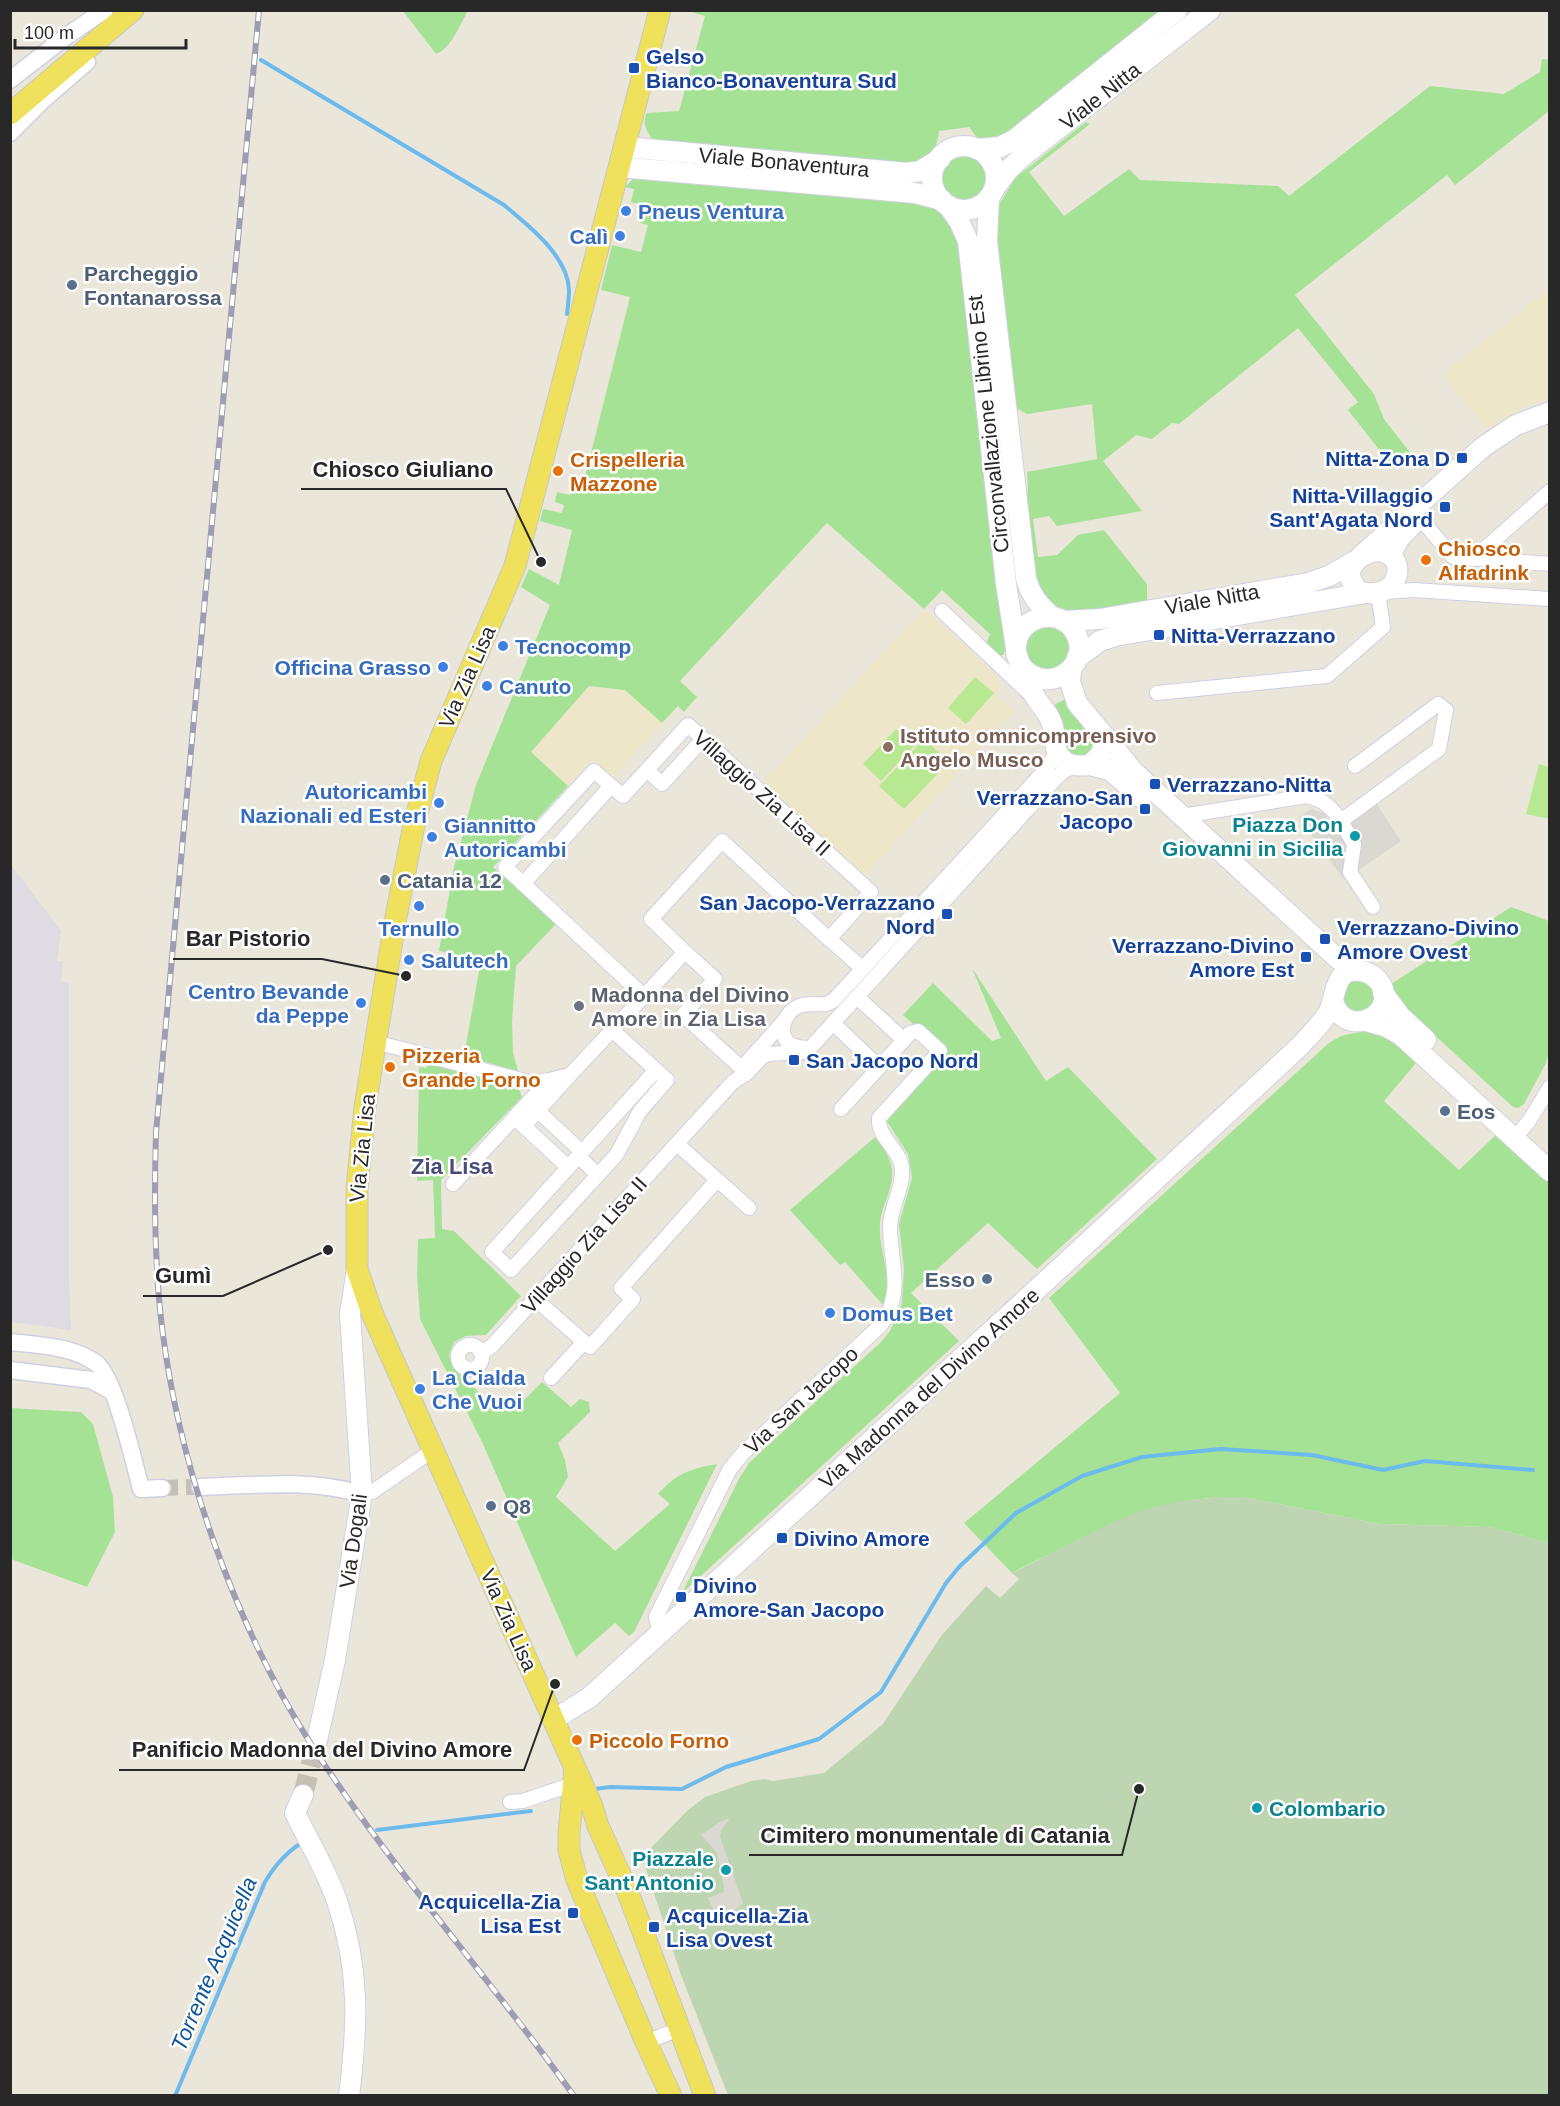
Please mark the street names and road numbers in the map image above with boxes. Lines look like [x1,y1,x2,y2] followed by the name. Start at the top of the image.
[1055,57,1145,134] street label: Viale Nitta
[698,143,871,181] street label: Viale Bonaventura
[963,294,1013,554] street label: Circonvallazione Librino Est
[1163,579,1261,619] street label: Viale Nitta
[434,622,500,732] street label: Via Zia Lisa
[689,726,835,860] street label: Villaggio Zia Lisa II
[345,1092,379,1204] street label: Via Zia Lisa
[517,1172,651,1318] street label: Villaggio Zia Lisa II
[814,1283,1044,1493] street label: Via Madonna del Divino Amore
[739,1342,863,1458] street label: Via San Jacopo
[335,1492,371,1590] street label: Via Dogali
[476,1565,542,1675] street label: Via Zia Lisa

